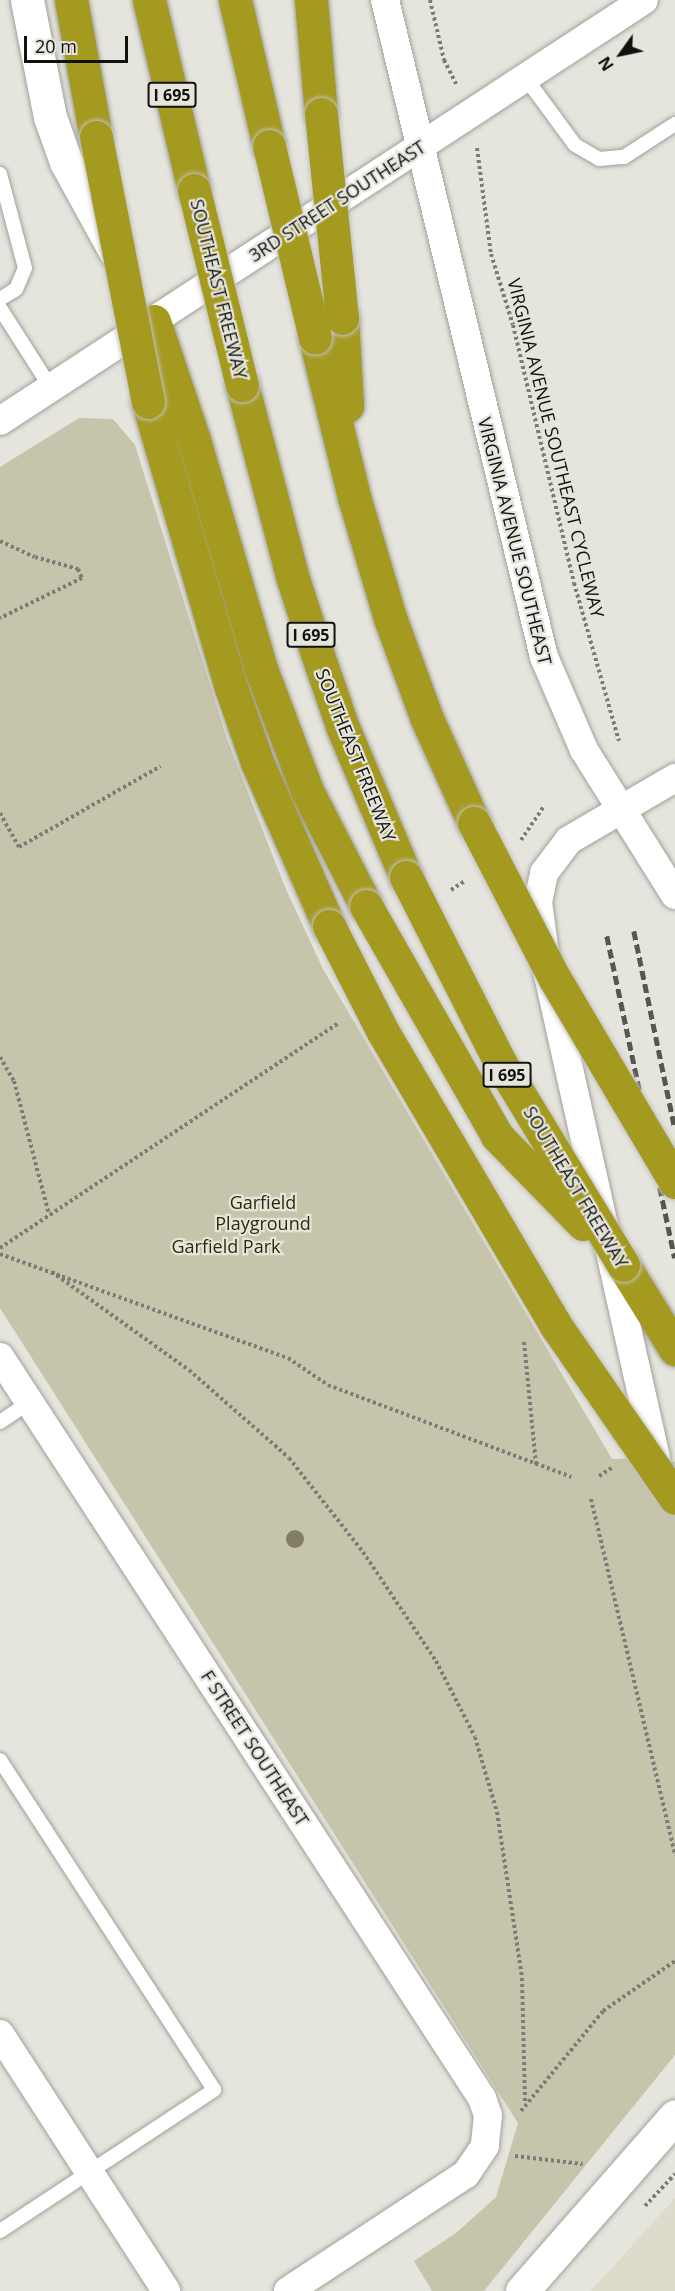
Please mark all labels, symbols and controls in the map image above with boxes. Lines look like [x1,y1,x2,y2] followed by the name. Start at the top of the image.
[27,24,130,62] scale bar
[591,24,651,84] north arrow
[35,34,77,58] text: 20 m
[593,52,619,75] text: N
[146,82,198,108] road number: I 695
[245,136,429,266] street label: 3RD STREET SOUTHEAST
[186,197,252,381] street label: SOUTHEAST FREEWAY
[503,276,609,620] street label: VIRGINIA AVENUE SOUTHEAST CYCLEWAY
[474,415,556,667] street label: VIRGINIA AVENUE SOUTHEAST
[286,622,336,648] road number: I 695
[311,665,401,845] street label: SOUTHEAST FREEWAY
[482,1062,532,1088] road number: I 695
[519,1102,633,1272] street label: SOUTHEAST FREEWAY
[215,1192,311,1234] park label: Garfield Playground
[171,1235,281,1257] park label: Garfield Park
[197,1666,313,1830] street label: F STREET SOUTHEAST

